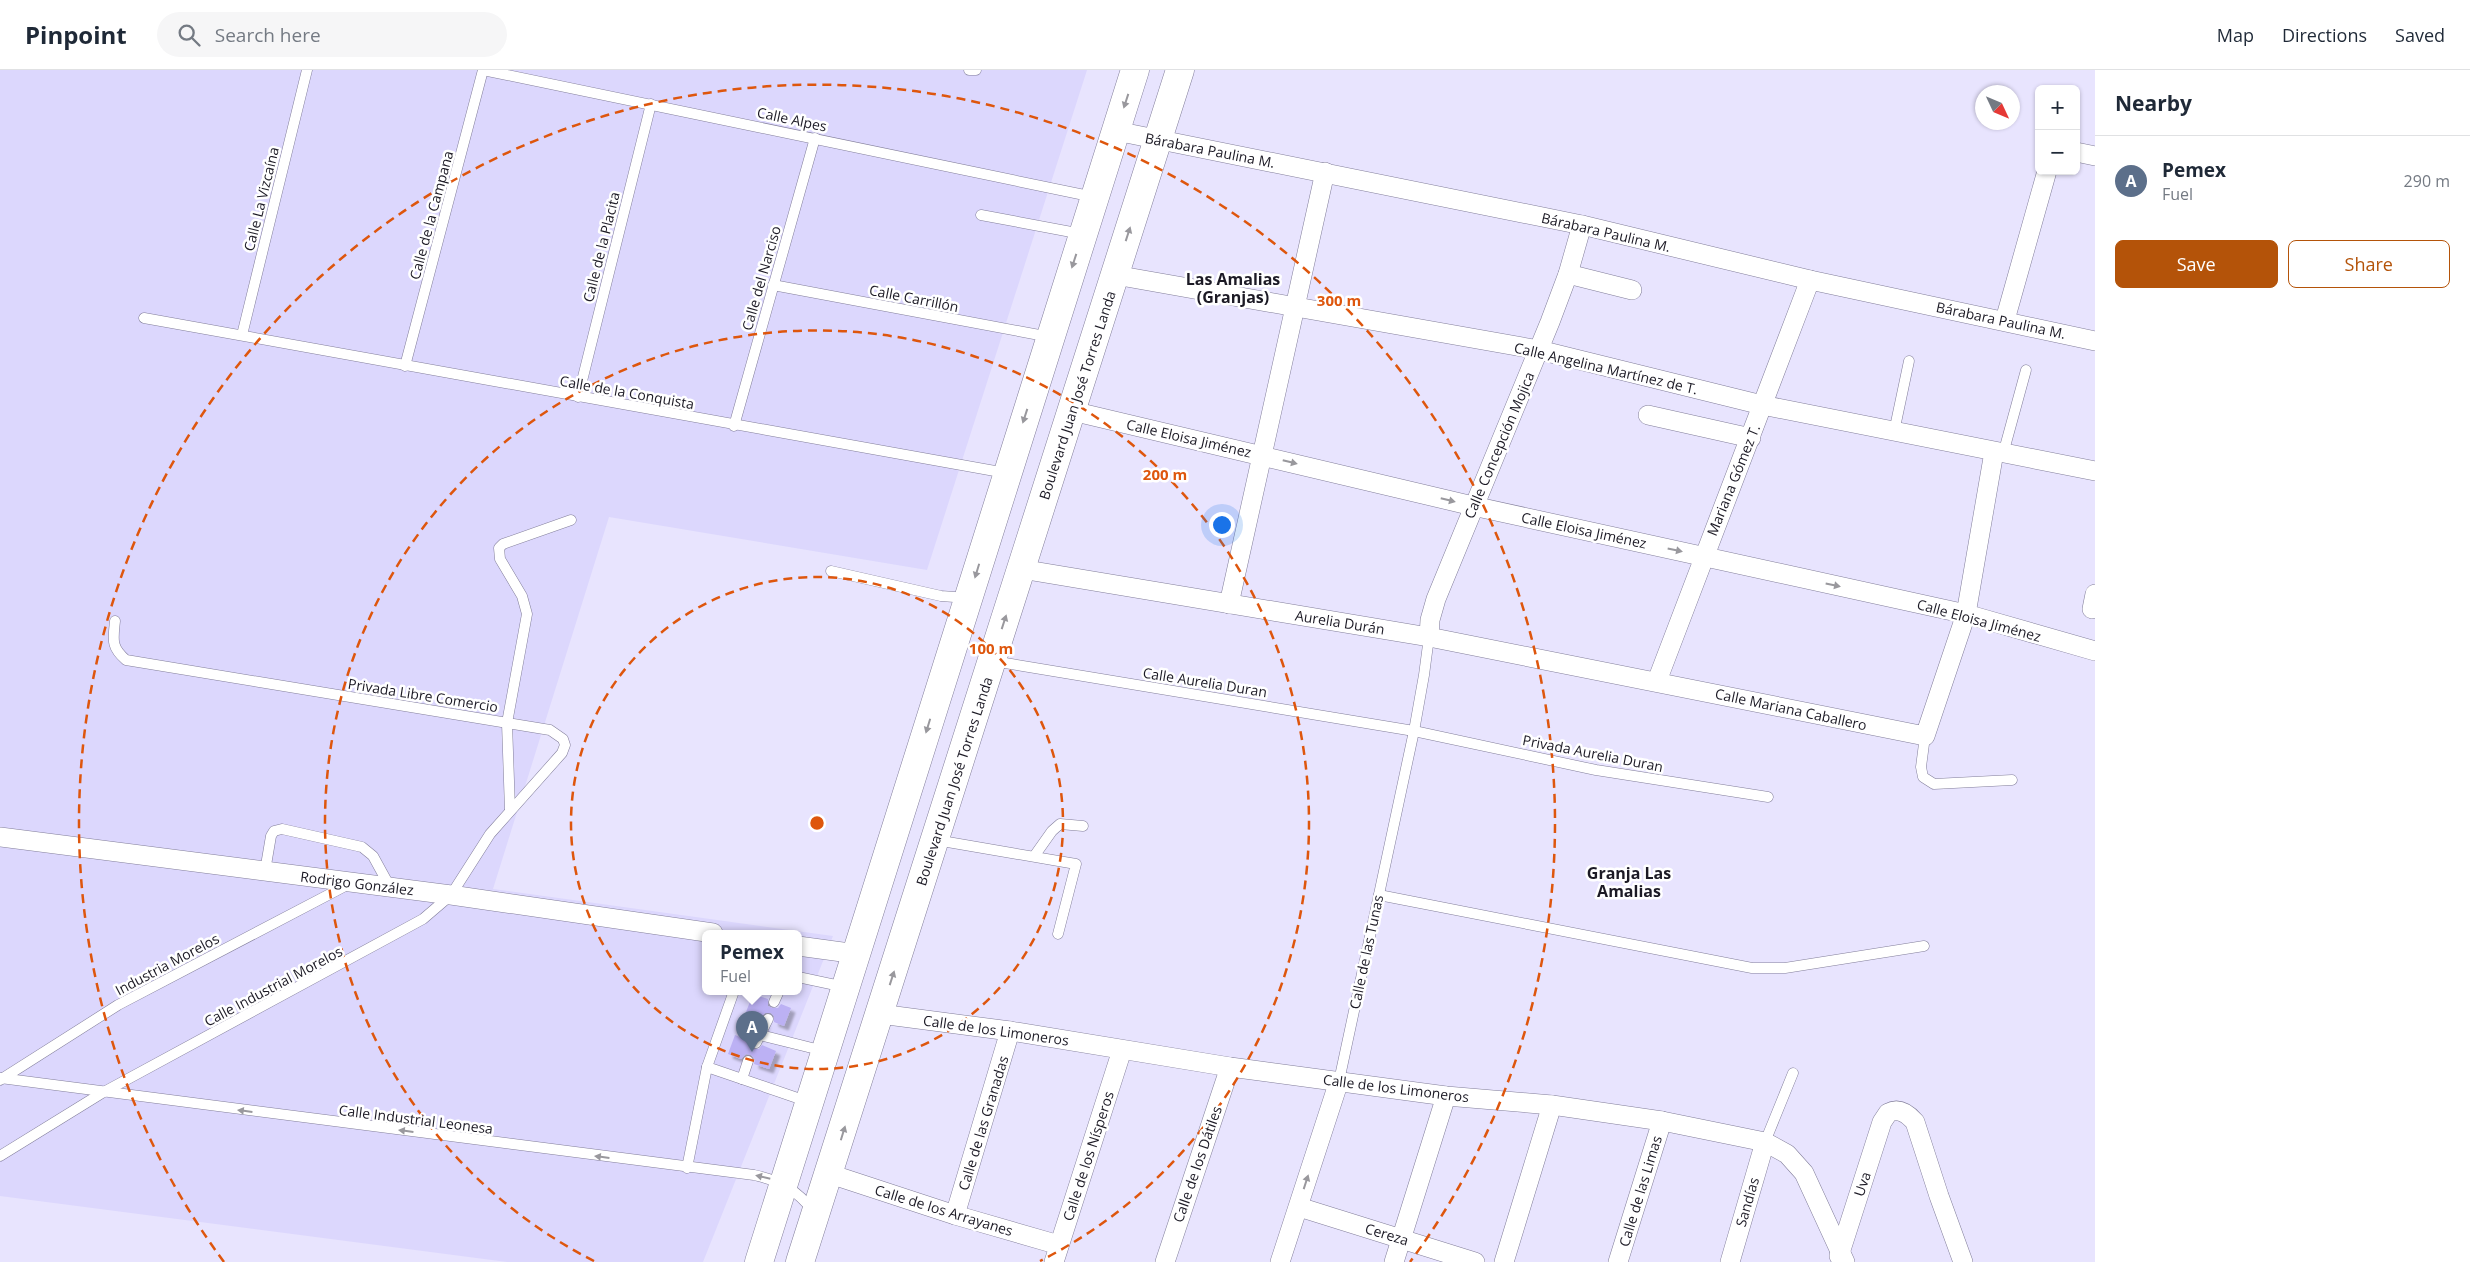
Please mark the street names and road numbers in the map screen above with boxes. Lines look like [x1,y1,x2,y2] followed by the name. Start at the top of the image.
[755,102,829,136] street label: Calle Alpes
[1143,128,1277,172] street label: Bárabara Paulina M.
[239,145,283,253] street label: Calle La Vizcaína
[405,149,457,281] street label: Calle de la Campana
[578,190,624,304] street label: Calle de la Placita
[1540,208,1672,256] street label: Bárabara Paulina M.
[737,223,785,333] street label: Calle del Narciso
[868,280,960,316] street label: Calle Carrillón
[1034,288,1120,502] street label: Boulevard Juan José Torres Landa
[1934,297,2068,343] street label: Bárabara Paulina M.
[1512,338,1700,398] street label: Calle Angelina Martínez de T.
[1459,369,1539,521] street label: Calle Concepción Mojica
[558,371,696,413] street label: Calle de la Conquista
[1125,414,1254,462] street label: Calle Eloisa Jiménez
[1702,422,1764,538] street label: Mariana Gómez T.
[1520,507,1649,553] street label: Calle Eloisa Jiménez
[1915,594,2044,646] street label: Calle Eloisa Jiménez
[1294,606,1386,638] street label: Aurelia Durán
[1142,663,1268,701] street label: Calle Aurelia Duran
[347,674,499,716] street label: Privada Libre Comercio
[911,674,997,888] street label: Boulevard Juan José Torres Landa
[1713,684,1869,734] street label: Calle Mariana Caballero
[1521,730,1665,776] street label: Privada Aurelia Duran
[299,867,415,899] street label: Rodrigo González
[1345,893,1387,1011] street label: Calle de las Tunas
[112,928,223,999] street label: Industria Morelos
[201,941,346,1031] street label: Calle Industrial Morelos
[922,1010,1070,1050] street label: Calle de los Limoneros
[953,1053,1013,1193] street label: Calle de las Granadas
[1322,1070,1470,1106] street label: Calle de los Limoneros
[1058,1088,1118,1223] street label: Calle de los Nísperos
[338,1100,494,1138] street label: Calle Industrial Leonesa
[1168,1103,1226,1225] street label: Calle de los Dátiles
[1614,1133,1666,1249] street label: Calle de las Limas
[1849,1169,1875,1199] street label: Uva
[1731,1175,1763,1229] street label: Sandías
[873,1180,1016,1240] street label: Calle de los Arrayanes
[1363,1218,1411,1250] street label: Cereza

